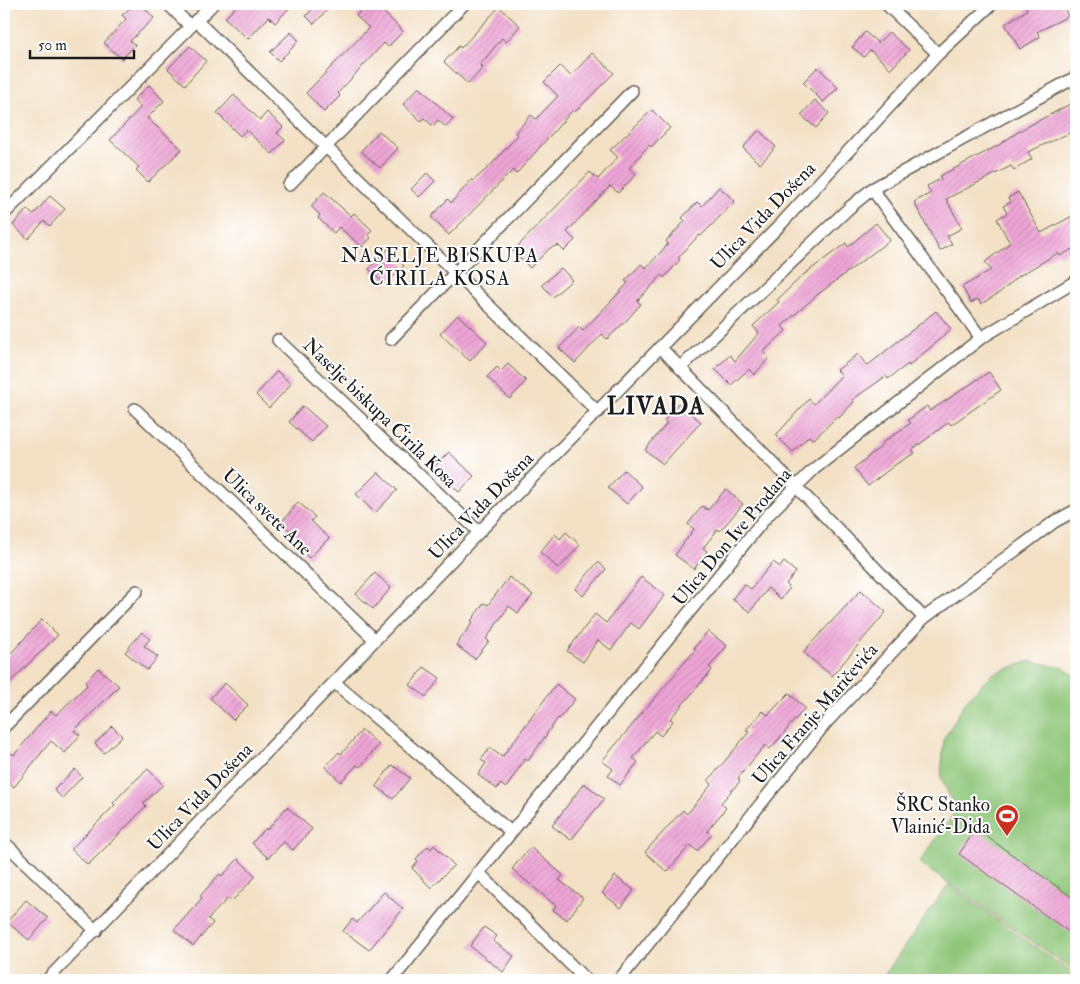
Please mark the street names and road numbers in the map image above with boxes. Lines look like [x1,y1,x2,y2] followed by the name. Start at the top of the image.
[705,157,821,275] street label: Ulica Vida Došena
[297,332,464,494] street label: Naselje biskupa Ćirila Kosa
[423,447,539,565] street label: Ulica Vida Došena
[217,463,317,561] street label: Ulica svete Ane
[667,463,797,611] street label: Ulica Don Ive Prodana
[747,638,883,790] street label: Ulica Franje Maričevića
[142,738,258,856] street label: Ulica Vida Došena

